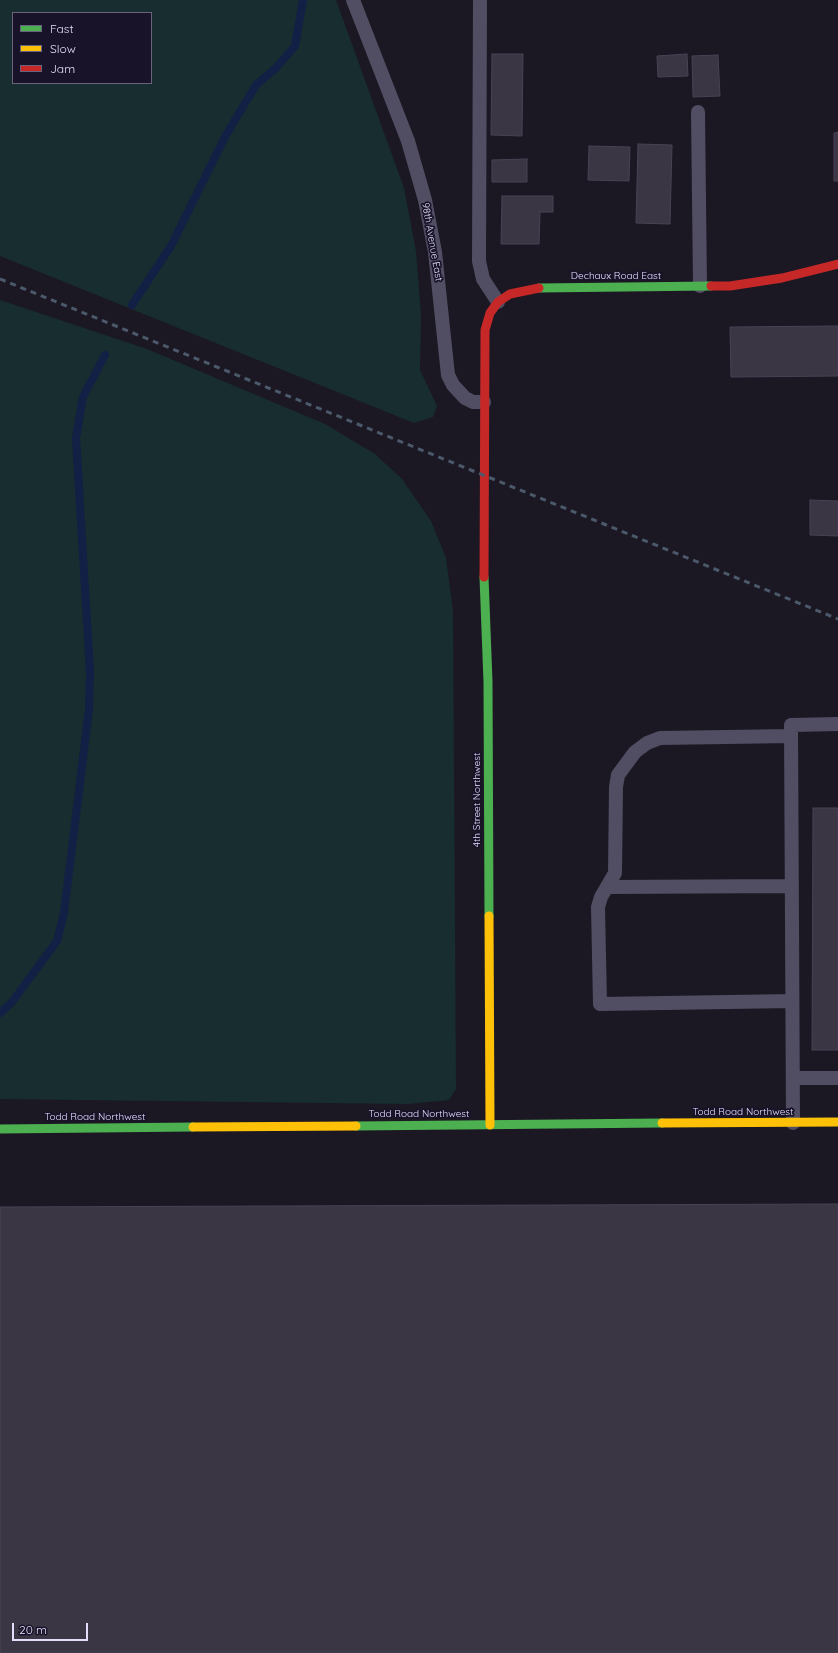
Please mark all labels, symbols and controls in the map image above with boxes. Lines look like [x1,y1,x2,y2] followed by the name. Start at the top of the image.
[12,12,152,84] legend
[50,21,74,36] text: Fast
[50,41,76,56] text: Slow
[50,61,75,76] text: Jam
[419,202,445,282] street label: 98th Avenue East
[571,270,661,282] street label: Dechaux Road East
[471,753,483,847] street label: 4th Street Northwest
[693,1106,793,1118] street label: Todd Road Northwest
[369,1108,469,1120] street label: Todd Road Northwest
[45,1111,145,1123] street label: Todd Road Northwest
[14,1615,90,1641] scale bar
[19,1622,47,1637] text: 20 m

